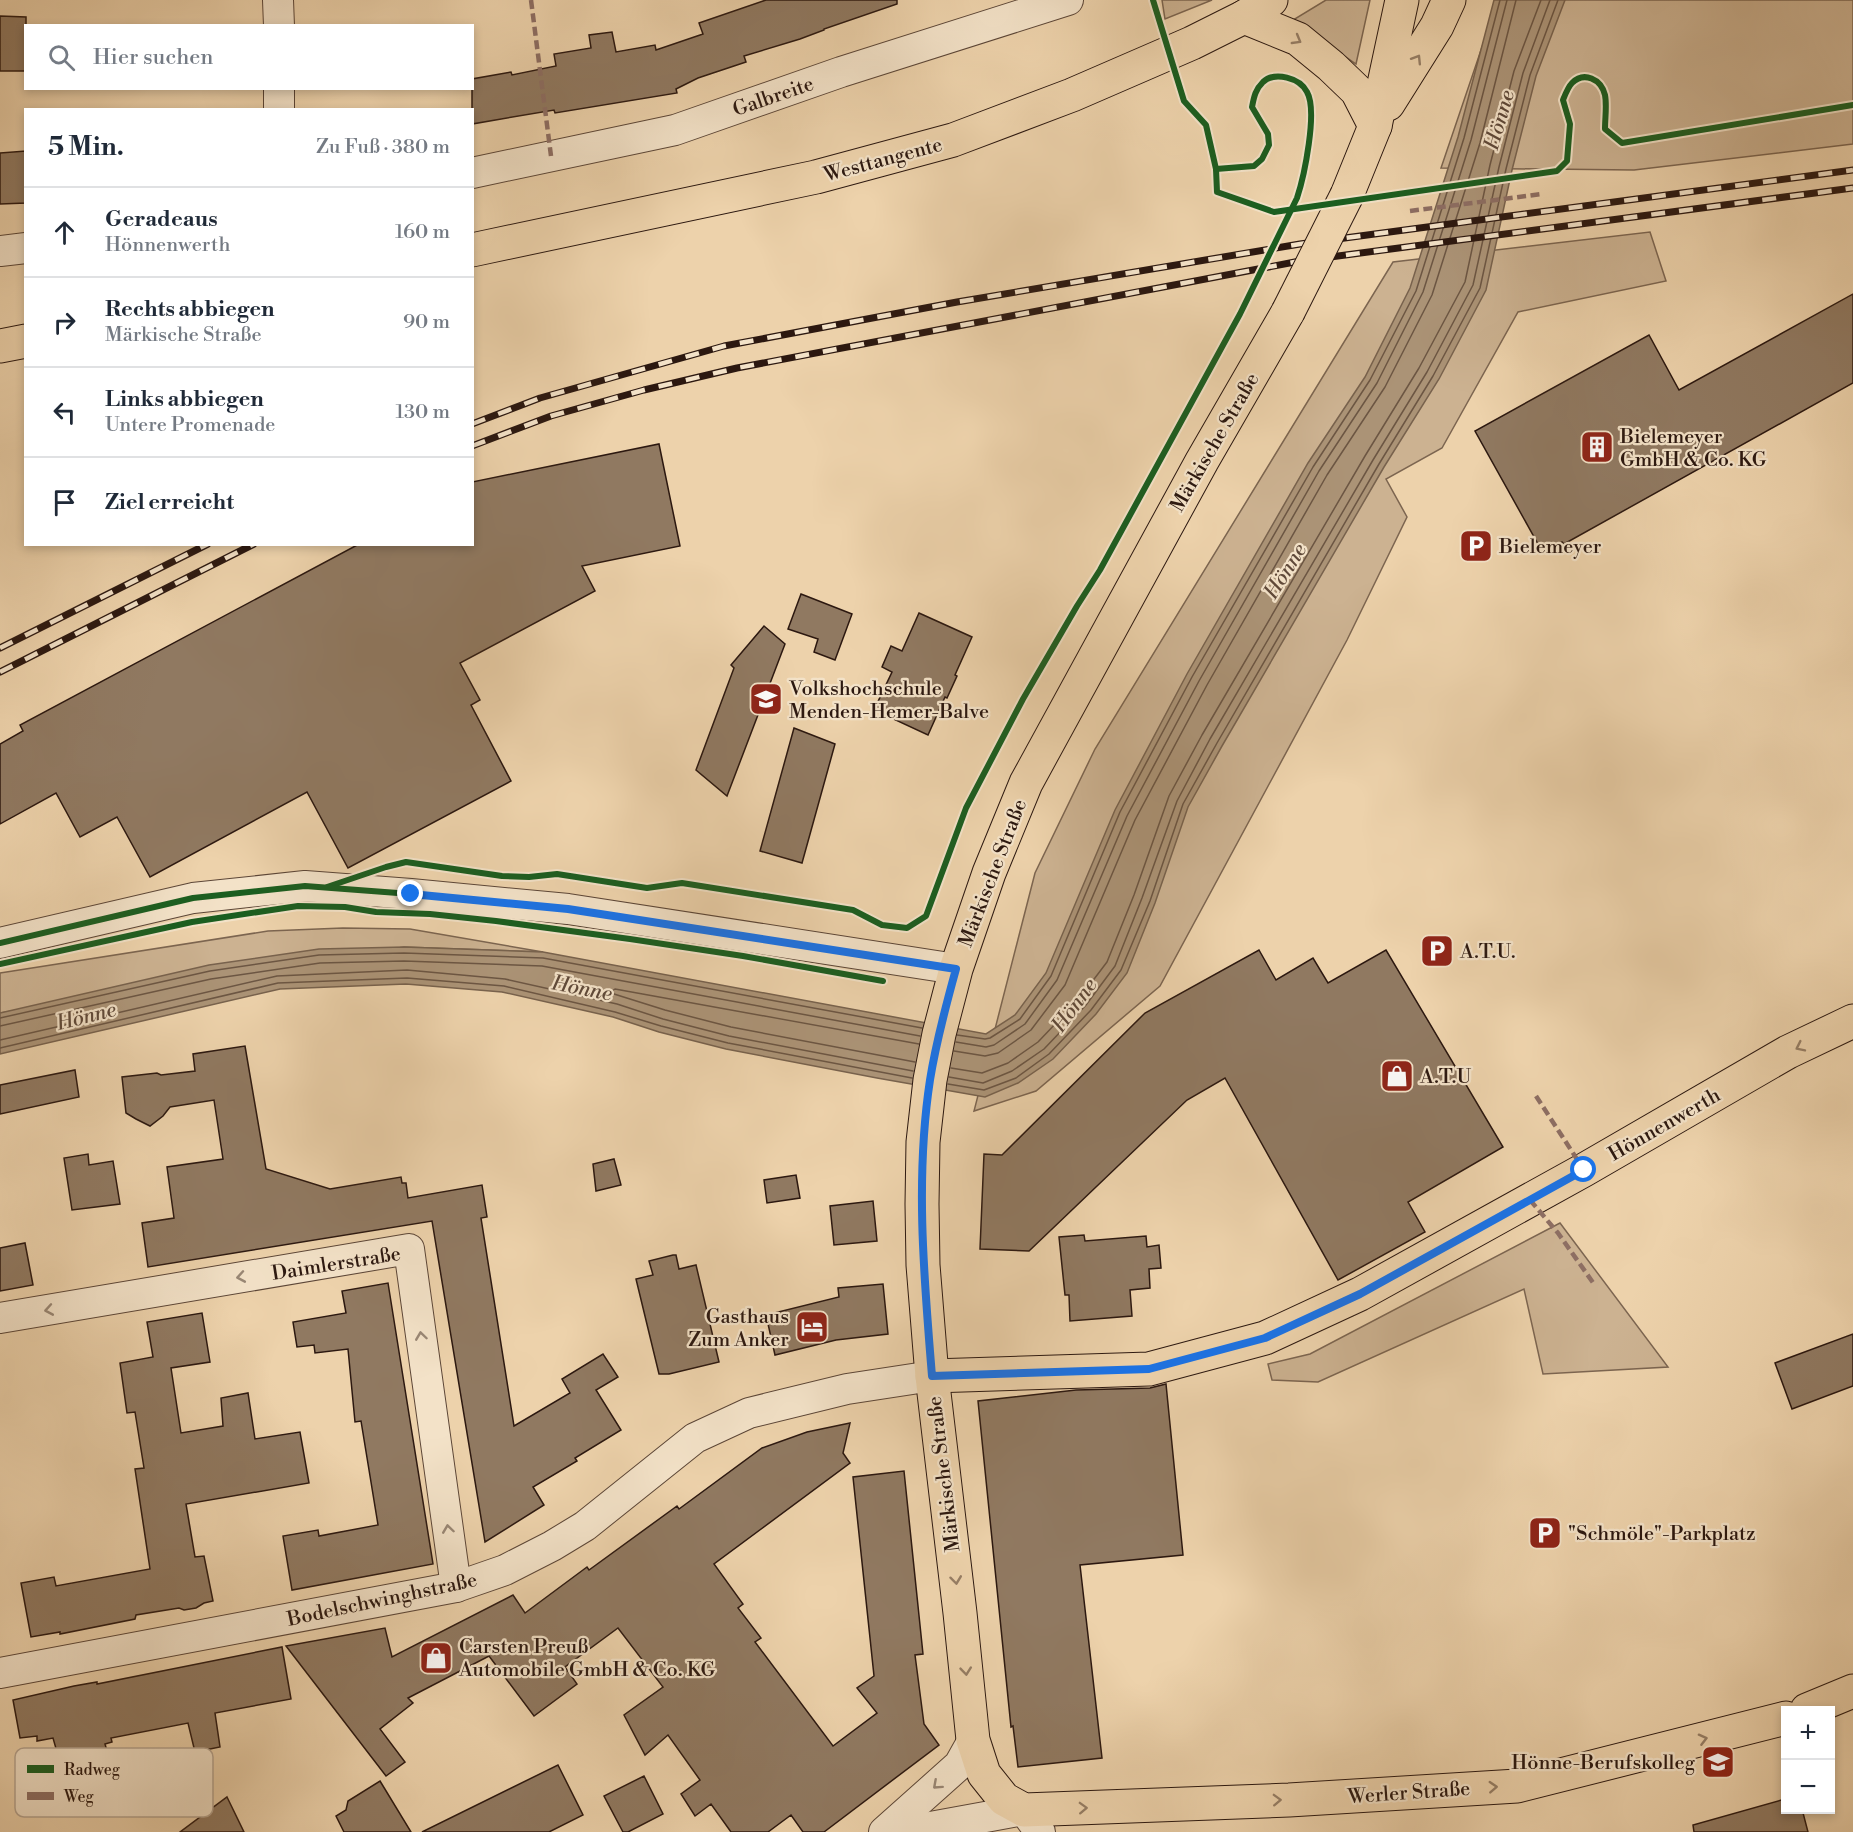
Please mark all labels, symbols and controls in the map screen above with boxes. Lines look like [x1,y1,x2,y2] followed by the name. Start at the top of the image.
[24,24,474,90] search box
[1291,33,1301,45] one-way arrow
[45,41,78,74] icon: search
[93,44,213,71] text: Hier suchen
[1409,55,1421,65] one-way arrow
[730,72,817,123] street label: Galbreite
[1479,87,1521,154] water label: Hönne
[48,131,124,163] text: 5 Min.
[820,133,945,189] street label: Westtangente
[316,135,450,160] text: Zu Fuß · 380 m
[105,206,218,233] text: Geradeaus
[48,216,81,249] icon: ahead
[395,220,450,245] text: 160 m
[105,233,230,258] text: Hönnenwerth
[105,296,275,323] text: Rechts abbiegen
[48,306,81,339] icon: right
[403,310,450,335] text: 90 m
[105,323,262,348] text: Märkische Straße
[1165,369,1265,517] street label: Märkische Straße
[105,386,264,413] text: Links abbiegen
[48,396,81,429] icon: left
[395,400,450,425] text: 130 m
[105,413,275,438] text: Untere Promenade
[1619,425,1767,473] place label: Bielemeyer GmbH & Co. KG
[1579,429,1615,465] building icon: Bielemeyer GmbH & Co. KG
[48,486,81,519] icon: arrive
[105,489,234,516] text: Ziel erreicht
[1458,528,1494,564] parking icon: Bielemeyer
[1498,535,1602,560] place label: Bielemeyer
[1258,539,1313,605] water label: Hönne
[788,677,989,725] place label: Volkshochschule Menden-Hemer-Balve
[748,681,784,717] school or university icon: Volkshochschule Menden-Hemer-Balve
[954,796,1033,951] street label: Märkische Straße
[397,880,423,906] route end
[1419,933,1455,969] parking icon: A.T.U.
[1459,940,1516,965] place label: A.T.U.
[548,970,614,1008] water label: Hönne
[1046,973,1103,1039] water label: Hönne
[53,997,119,1037] water label: Hönne
[1796,1039,1807,1051] one-way arrow
[1379,1058,1415,1094] shop icon: A.T.U
[1419,1065,1471,1090] place label: A.T.U
[1604,1083,1725,1167] street label: Hönnenwerth
[1570,1156,1596,1182] route start
[270,1242,403,1287] street label: Daimlerstraße
[236,1271,246,1283] one-way arrow
[44,1303,54,1316] one-way arrow
[688,1305,789,1353] place label: Gasthaus Zum Anker
[794,1309,830,1345] hotel icon: Gasthaus Zum Anker
[415,1332,427,1341] one-way arrow
[923,1395,966,1553] street label: Märkische Straße
[1527,1515,1563,1551] parking icon: "Schmöle"-Parkplatz
[1568,1522,1756,1547] place label: "Schmöle"-Parkplatz
[443,1525,455,1534] one-way arrow
[284,1568,480,1633] street label: Bodelschwinghstraße
[949,1576,962,1585] one-way arrow
[458,1635,716,1683] place label: Carsten Preuß Automobile GmbH & Co. KG
[418,1640,454,1676] shop icon: Carsten Preuß Automobile GmbH & Co. KG
[959,1667,972,1676] one-way arrow
[1781,1706,1835,1814] map controls
[1781,1706,1835,1760] button: +
[1698,1733,1708,1746] one-way arrow
[1700,1744,1736,1780] school or university icon: Hönne-Berufskolleg
[15,1748,213,1817] legend
[1511,1751,1696,1776] place label: Hönne-Berufskolleg
[64,1760,121,1780] text: Radweg
[1781,1760,1835,1814] button: −
[1346,1777,1471,1810] street label: Werler Straße
[933,1778,943,1789] one-way arrow
[1489,1781,1498,1794] one-way arrow
[63,1787,95,1807] text: Weg
[1273,1794,1282,1807] one-way arrow
[1078,1802,1087,1815] one-way arrow

